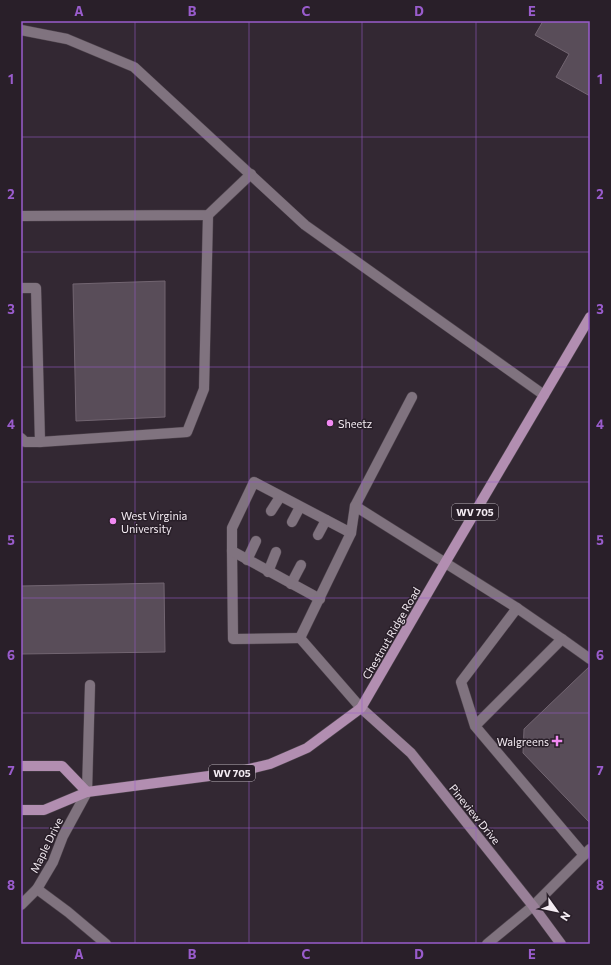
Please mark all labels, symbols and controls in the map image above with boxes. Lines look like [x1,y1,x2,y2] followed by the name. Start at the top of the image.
[74,3,84,19] text: A
[188,3,197,19] text: B
[302,3,311,19] text: C
[414,3,424,19] text: D
[528,3,536,19] text: E
[8,71,14,87] text: 1
[597,71,603,87] text: 1
[7,186,15,202] text: 2
[596,186,604,202] text: 2
[7,301,15,317] text: 3
[596,301,604,317] text: 3
[7,416,15,432] text: 4
[596,416,604,432] text: 4
[338,417,373,430] place label: Sheetz
[325,418,335,428] marker: Sheetz
[452,504,498,520] road number: WV 705
[121,509,187,535] place label: West Virginia University
[108,516,118,526] marker: West Virginia University
[7,532,15,548] text: 5
[596,532,604,548] text: 5
[359,585,423,681] street label: Chestnut Ridge Road
[7,647,15,663] text: 6
[596,647,604,663] text: 6
[497,735,549,748] place label: Walgreens
[552,736,562,746] marker: Walgreens
[7,762,15,778] text: 7
[596,762,604,778] text: 7
[209,765,255,781] road number: WV 705
[447,781,503,847] street label: Pineview Drive
[27,815,65,875] street label: Maple Drive
[7,877,15,893] text: 8
[596,877,604,893] text: 8
[537,891,577,931] north arrow
[558,910,574,924] text: N
[74,946,84,962] text: A
[188,946,197,962] text: B
[302,946,311,962] text: C
[414,946,424,962] text: D
[528,946,536,962] text: E

